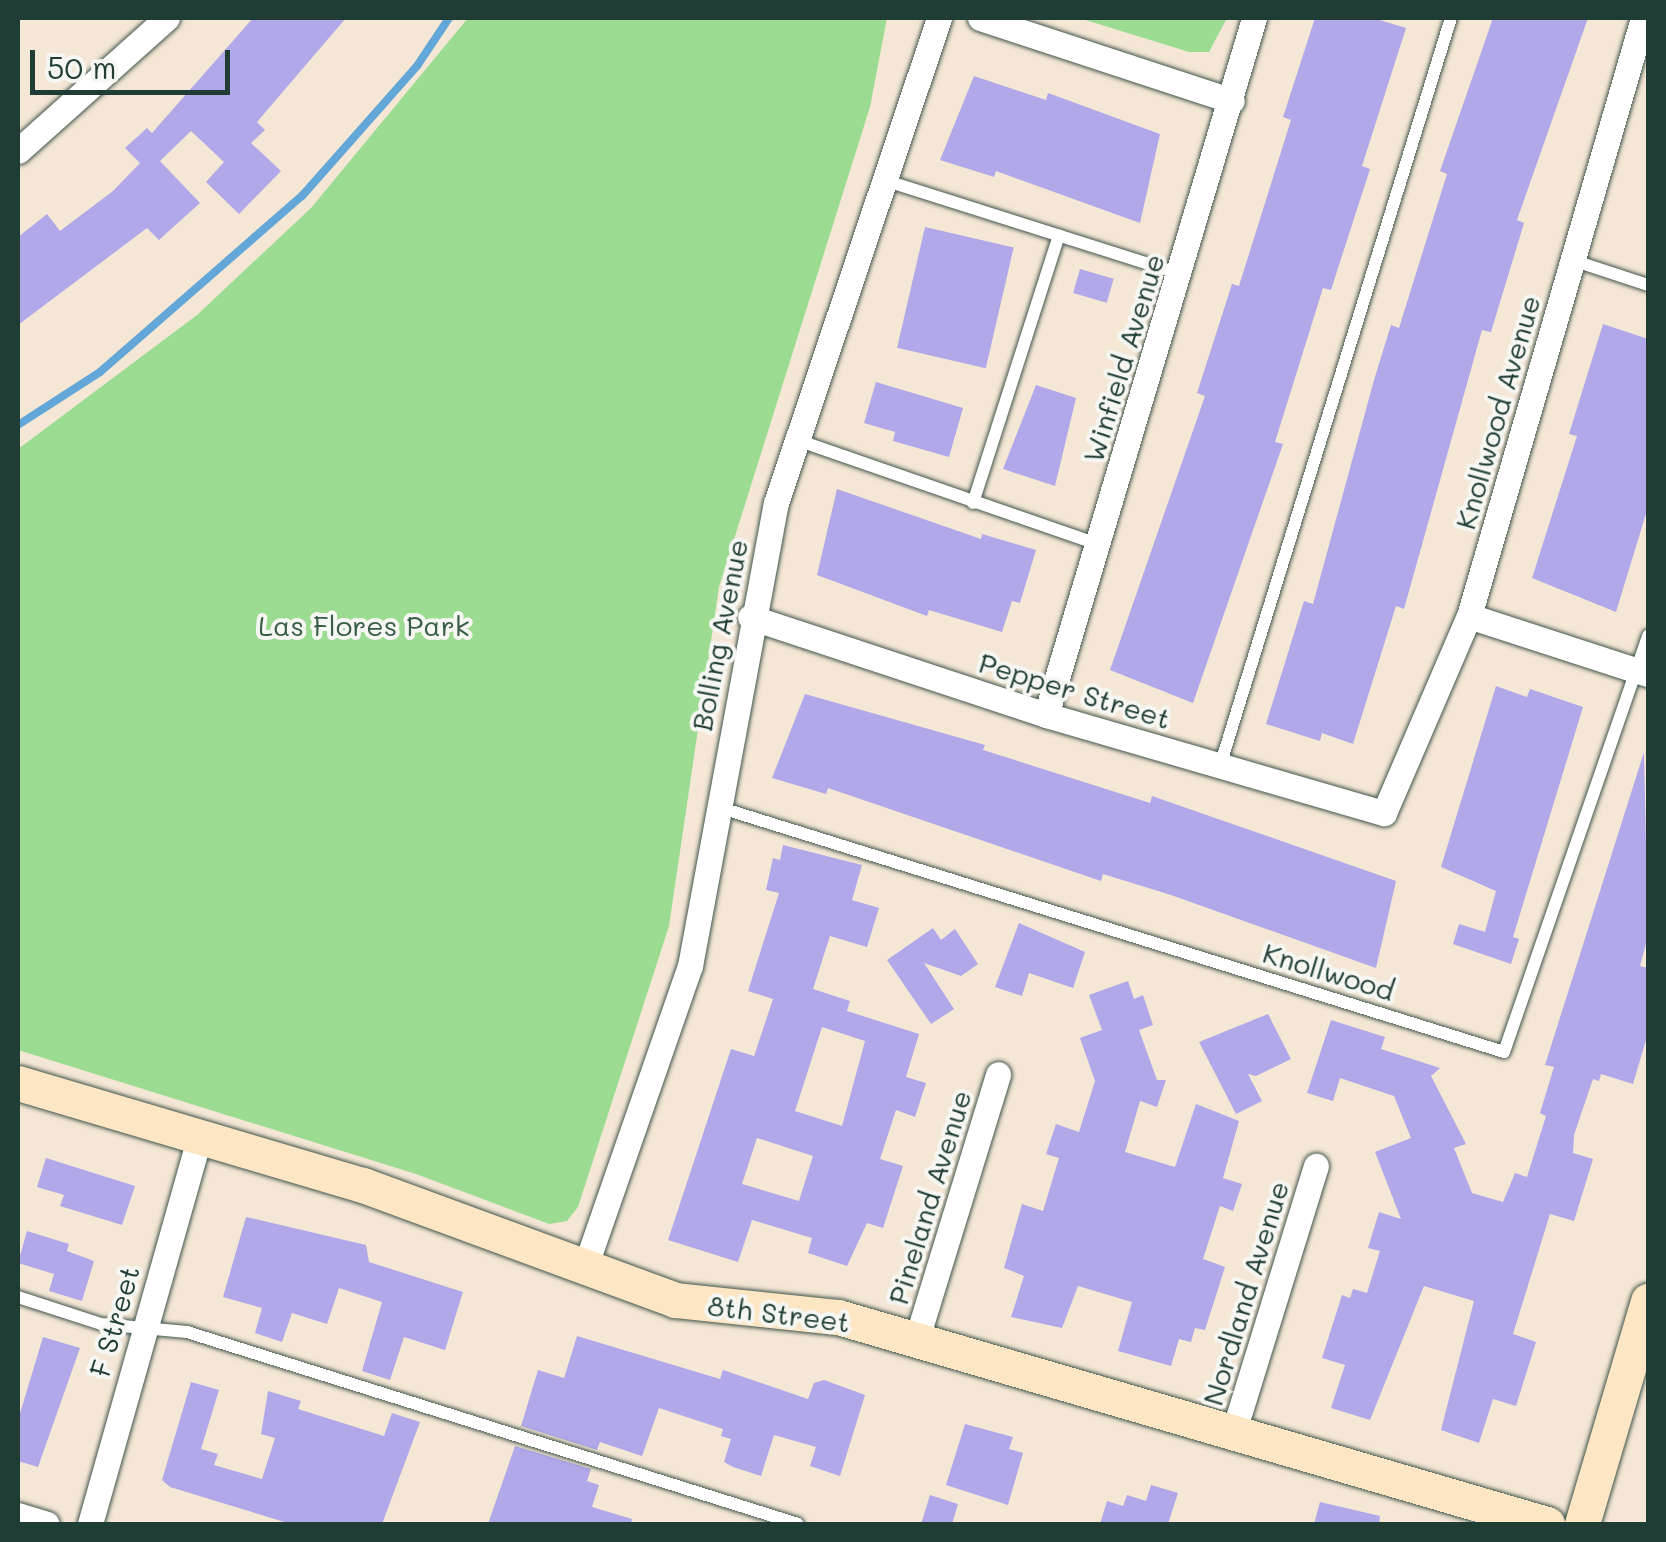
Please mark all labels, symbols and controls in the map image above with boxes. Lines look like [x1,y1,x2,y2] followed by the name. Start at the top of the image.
[35,30,235,92] scale bar
[47,47,117,87] text: 50 m
[1075,250,1171,466] street label: Winfield Avenue
[1448,291,1546,533] street label: Knollwood Avenue
[684,536,754,734] street label: Bolling Avenue
[258,608,470,642] park label: Las Flores Park
[975,645,1175,735] street label: Pepper Street
[1259,935,1399,1007] street label: Knollwood
[880,1086,978,1308] street label: Pineland Avenue
[1195,1177,1295,1409] street label: Nordland Avenue
[82,1262,146,1380] street label: F Street
[706,1288,852,1338] street label: 8th Street

